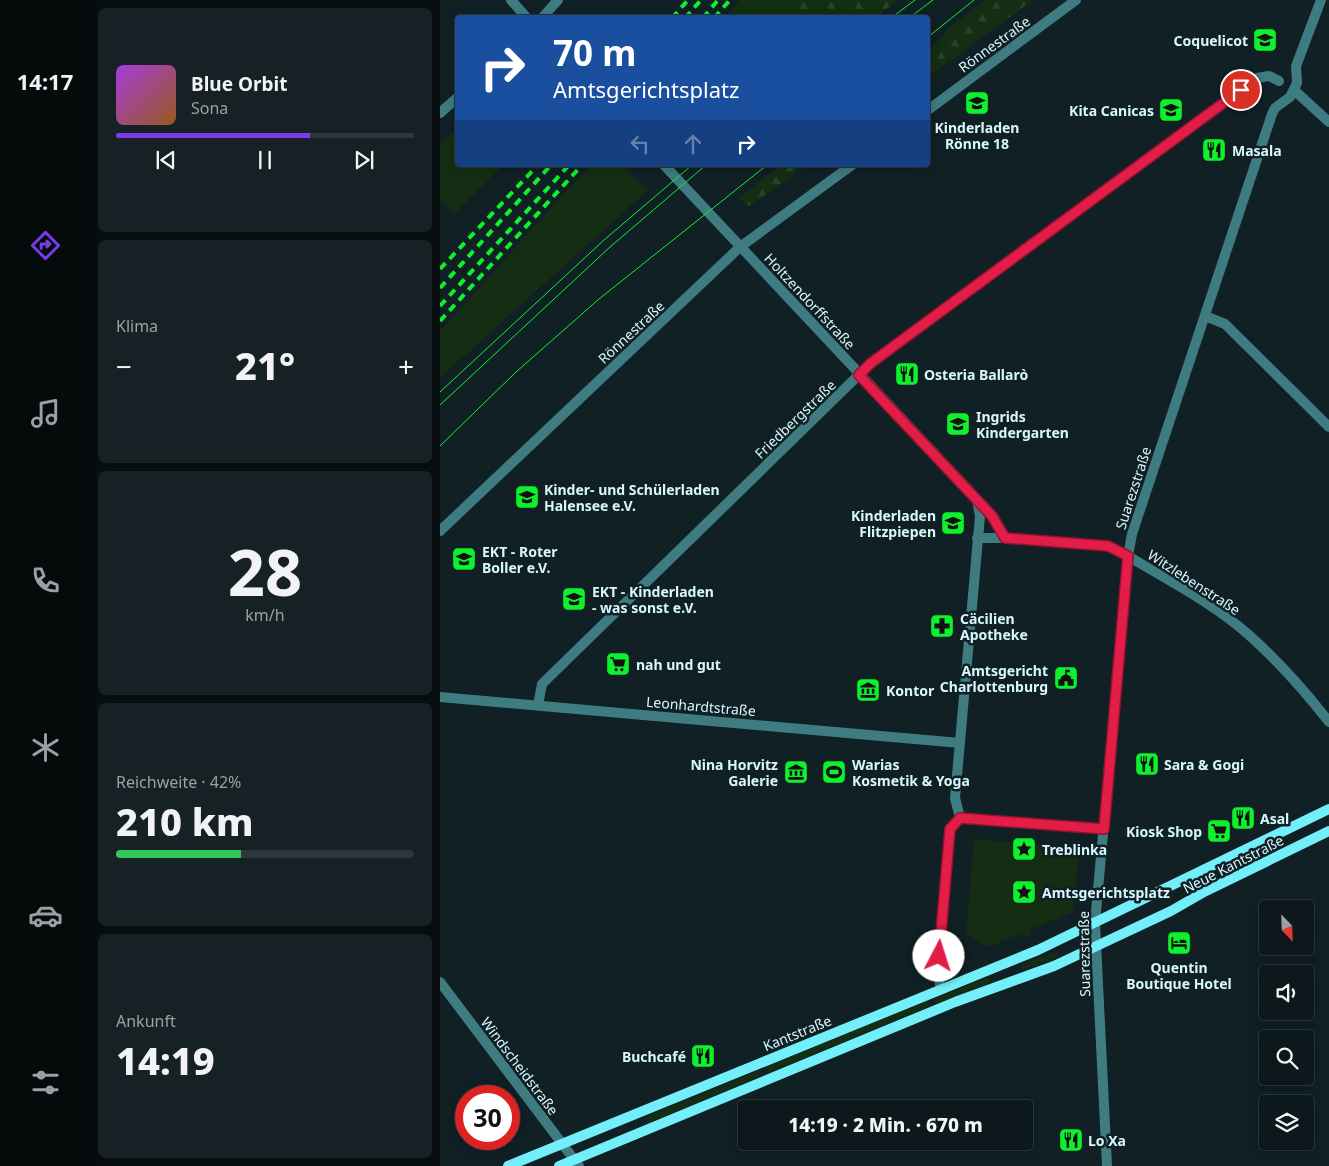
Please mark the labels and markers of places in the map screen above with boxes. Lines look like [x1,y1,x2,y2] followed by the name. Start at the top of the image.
[1252,27,1278,53] school or university icon: Coquelicot
[1174,31,1248,50] place label: Coquelicot
[1220,69,1262,111] pin
[964,90,990,116] school or university icon: Kinderladen Rönne 18
[1158,97,1184,123] school or university icon: Kita Canicas
[1069,101,1154,120] place label: Kita Canicas
[935,118,1019,153] place label: Kinderladen Rönne 18
[1201,137,1227,163] restaurant icon: Masala
[1232,141,1282,160] place label: Masala
[894,361,920,387] restaurant icon: Osteria Ballarò
[924,365,1028,384] place label: Osteria Ballarò
[976,407,1069,442] place label: Ingrids Kindergarten
[945,411,971,437] school or university icon: Ingrids Kindergarten
[544,480,720,515] place label: Kinder- und Schülerladen Halensee e.V.
[514,484,540,510] school or university icon: Kinder- und Schülerladen Halensee e.V.
[851,506,936,541] place label: Kinderladen Flitzpiepen
[940,510,966,536] school or university icon: Kinderladen Flitzpiepen
[482,542,558,577] place label: EKT - Roter Boller e.V.
[451,546,477,572] school or university icon: EKT - Roter Boller e.V.
[592,582,714,617] place label: EKT - Kinderladen - was sonst e.V.
[561,586,587,612] school or university icon: EKT - Kinderladen - was sonst e.V.
[960,609,1028,644] place label: Cäcilien Apotheke
[929,613,955,639] pharmacy icon: Cäcilien Apotheke
[605,651,631,677] supermarket icon: nah und gut
[636,655,721,674] place label: nah und gut
[940,661,1048,696] place label: Amtsgericht Charlottenburg
[1053,665,1079,691] public building icon: Amtsgericht Charlottenburg
[855,677,881,703] museum icon: Kontor
[886,681,935,700] place label: Kontor
[1134,751,1160,777] restaurant icon: Sara & Gogi
[690,755,778,790] place label: Nina Horvitz Galerie
[852,755,970,790] place label: Warias Kosmetik & Yoga
[1164,755,1244,774] place label: Sara & Gogi
[783,759,809,785] museum icon: Nina Horvitz Galerie
[821,759,847,785] sports icon: Warias Kosmetik & Yoga
[1230,805,1256,831] restaurant icon: Asal
[1260,809,1289,828] place label: Asal
[1206,818,1232,844] supermarket icon: Kiosk Shop
[1126,822,1202,841] place label: Kiosk Shop
[1011,836,1037,862] place icon: Treblinka
[1042,840,1107,859] place label: Treblinka
[1011,879,1037,905] place icon: Amtsgerichtsplatz
[1042,883,1170,902] place label: Amtsgerichtsplatz
[1166,930,1192,956] hotel icon: Quentin Boutique Hotel
[1126,958,1232,993] place label: Quentin Boutique Hotel
[690,1043,716,1069] restaurant icon: Buchcafé
[622,1047,686,1066] place label: Buchcafé
[1058,1127,1084,1153] restaurant icon: Lo Xa
[1088,1131,1126,1150] place label: Lo Xa

